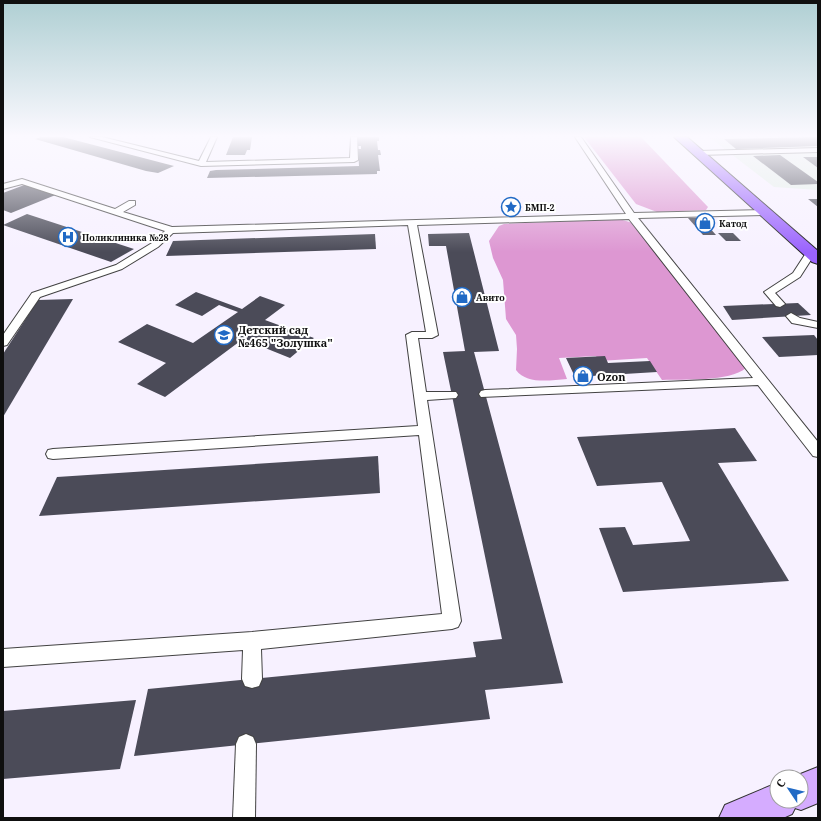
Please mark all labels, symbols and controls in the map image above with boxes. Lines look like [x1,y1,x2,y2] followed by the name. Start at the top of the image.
[500,196,522,218] place icon: БМП-2
[525,201,555,214] place label: БМП-2
[694,212,716,234] shop icon: Катод
[719,217,747,230] place label: Катод
[57,226,79,248] hospital icon: Поликлиника №28
[82,231,169,244] place label: Поликлиника №28
[451,286,473,308] shop icon: Авито
[476,291,505,304] place label: Авито
[238,322,333,350] place label: Детский сад №465 "Золушка"
[213,324,235,346] school or university icon: Детский сад №465 "Золушка"
[572,365,594,387] shop icon: Ozon
[597,369,626,384] place label: Ozon
[769,769,809,809] north arrow
[772,776,789,790] text: С

